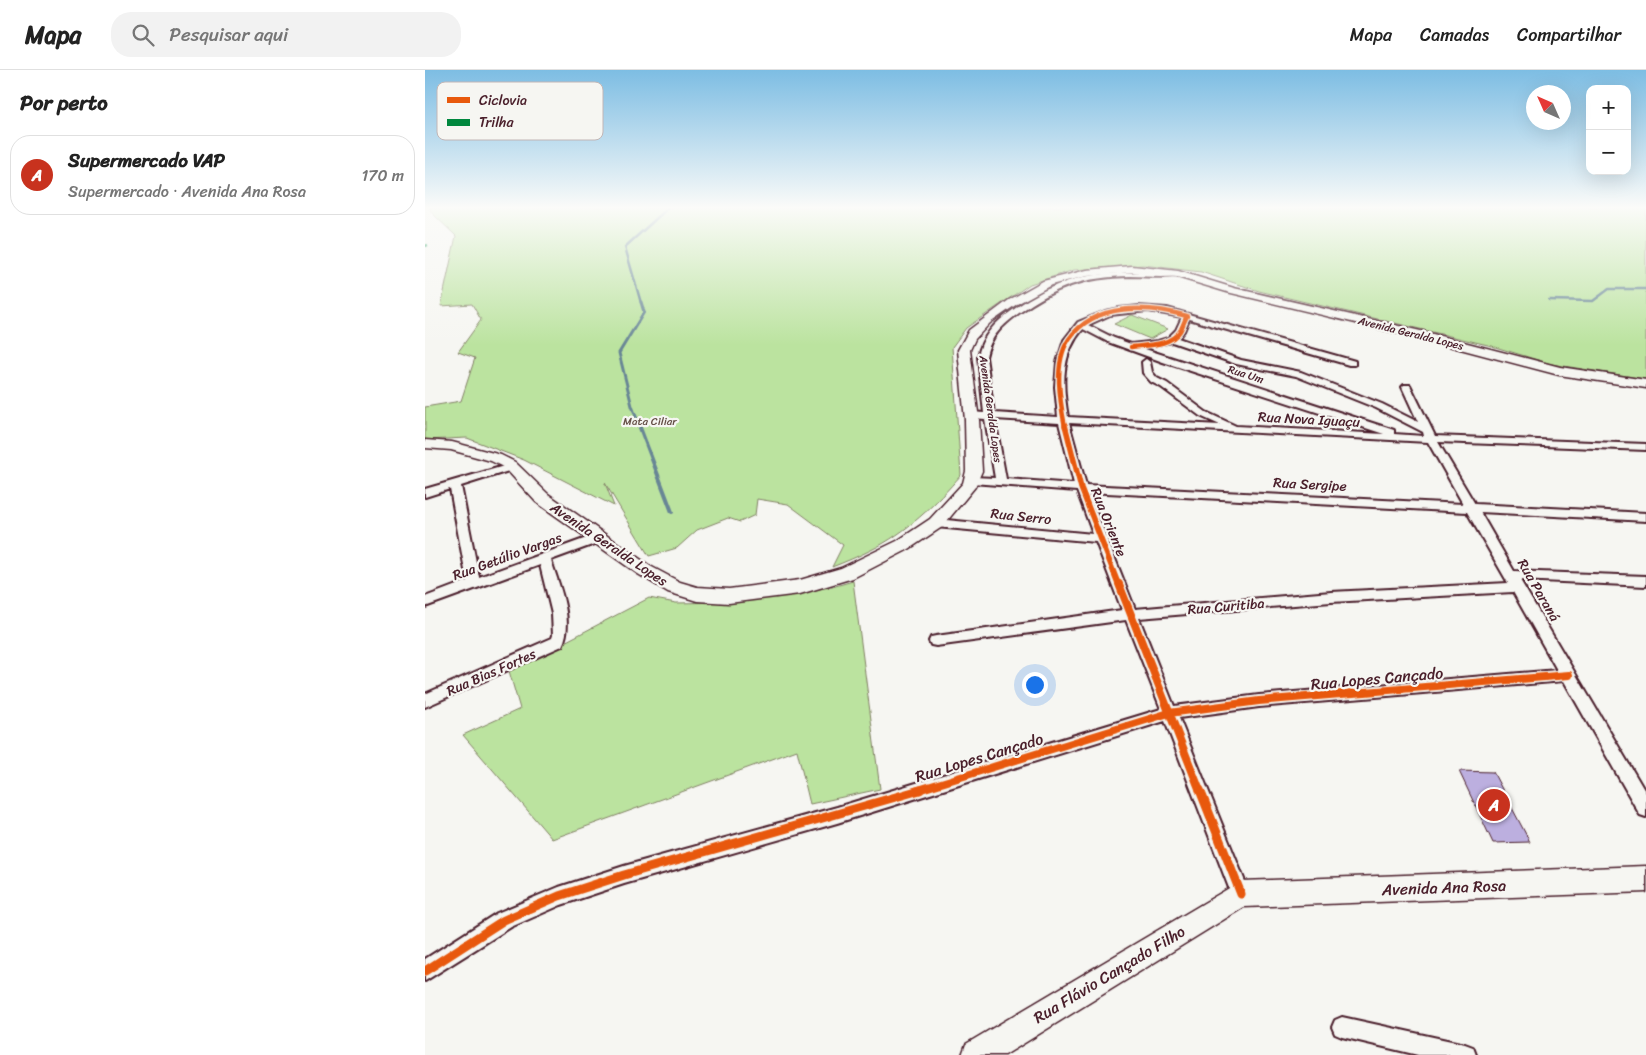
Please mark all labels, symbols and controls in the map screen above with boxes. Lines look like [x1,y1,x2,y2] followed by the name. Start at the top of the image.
[111,12,461,57] search box
[25,14,81,56] text: Mapa
[169,18,288,51] text: Pesquisar aqui
[1350,19,1392,51] text: Mapa
[1420,19,1489,51] text: Camadas
[1517,19,1621,51] text: Compartilhar
[129,21,157,49] icon: search
[437,82,603,140] legend
[20,84,108,122] text: Por perto
[1526,85,1571,130] north arrow
[1586,85,1631,175] map controls
[1586,85,1631,130] button: +
[479,88,527,113] text: Ciclovia
[479,110,514,135] text: Trilha
[1586,130,1631,175] button: −
[68,144,225,177] text: Supermercado VAP
[32,161,42,190] text: A
[361,161,404,190] text: 170 m
[68,177,306,206] text: Supermercado · Avenida Ana Rosa
[1355,311,1467,356] street label: Avenida Geralda Lopes
[973,353,1008,465] street label: Avenida Geralda Lopes
[1225,360,1267,389] street label: Rua Um
[1257,404,1361,435] street label: Rua Nova Iguaçu
[623,412,677,431] park label: Mata Ciliar
[1273,470,1347,499] street label: Rua Sergipe
[1083,484,1134,561] street label: Rua Oriente
[544,495,673,594] street label: Avenida Geralda Lopes
[989,501,1052,532] street label: Rua Serro
[449,525,566,588] street label: Rua Getúlio Vargas
[1510,554,1567,626] street label: Rua Paraná
[1187,591,1265,622] street label: Rua Curitiba
[442,641,541,703] street label: Rua Bias Fortes
[1310,658,1444,699] street label: Rua Lopes Cançado
[1022,672,1048,698] your location
[911,724,1047,791] street label: Rua Lopes Cançado
[1478,786,1510,824] pin: A
[1380,871,1507,904] street label: Avenida Ana Rosa
[1027,917,1191,1032] street label: Rua Flávio Cançado Filho

